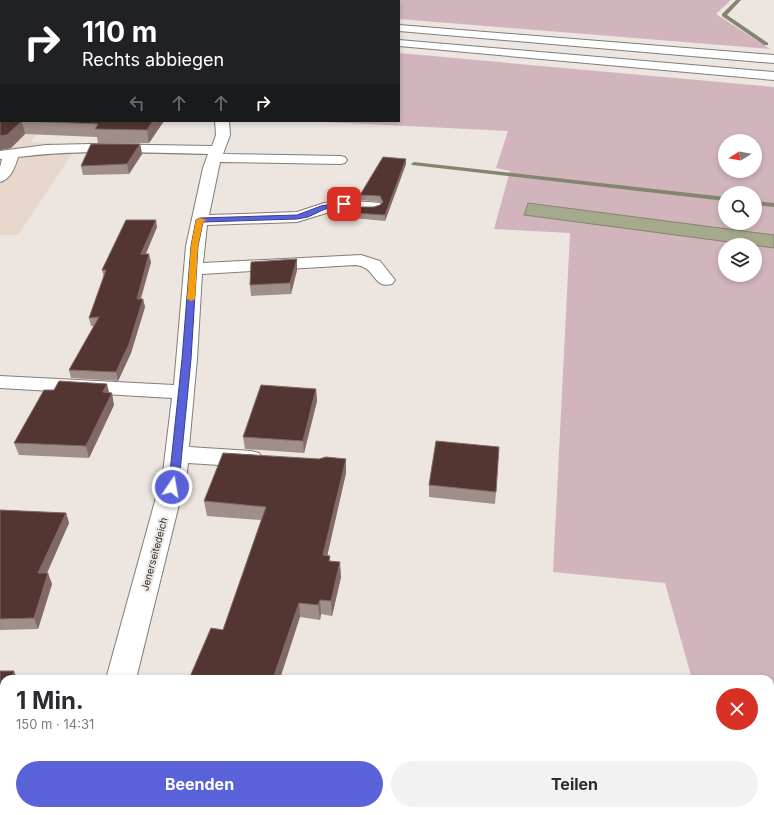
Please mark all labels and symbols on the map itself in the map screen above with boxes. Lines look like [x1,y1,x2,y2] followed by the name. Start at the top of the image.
[718,134,762,178] north arrow
[327,187,361,221] pin
[151,466,193,508] position arrow
[138,516,170,592] street label: Jenerseitedeich

